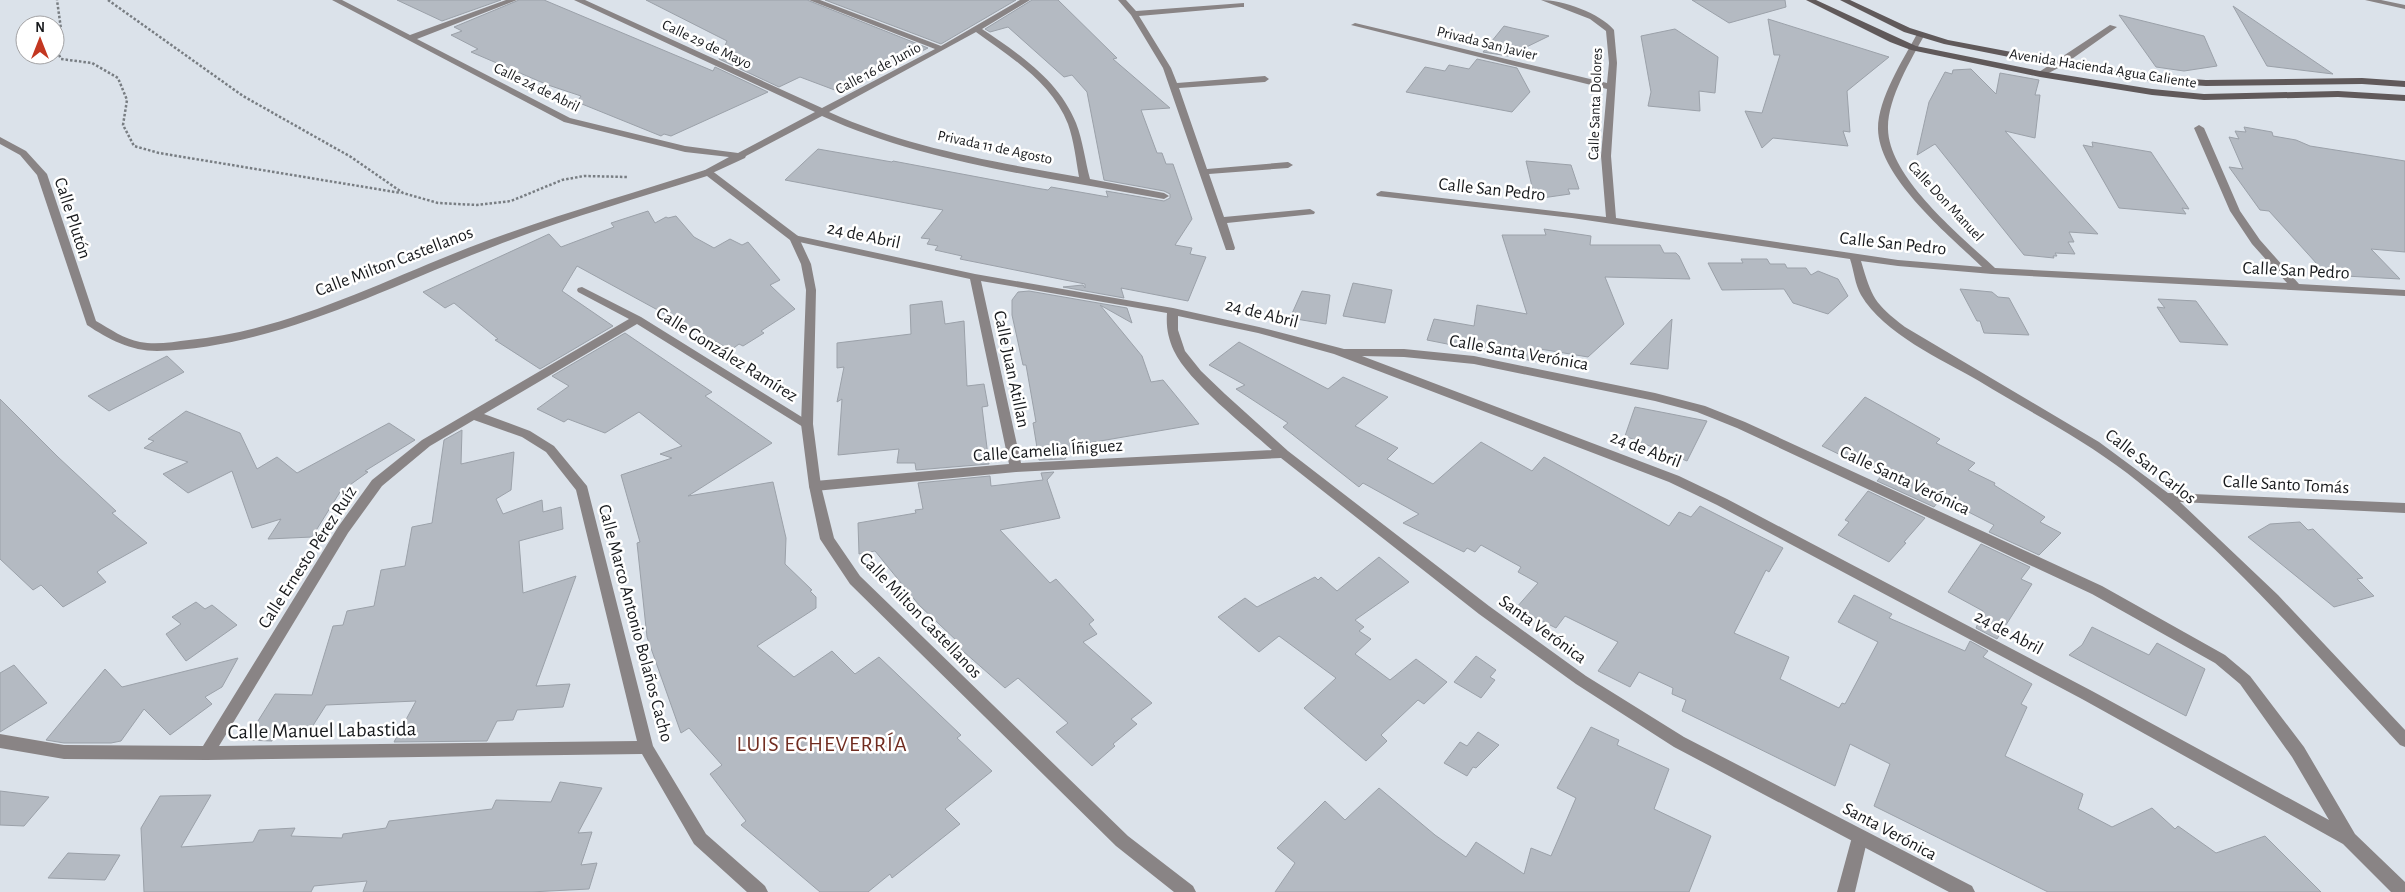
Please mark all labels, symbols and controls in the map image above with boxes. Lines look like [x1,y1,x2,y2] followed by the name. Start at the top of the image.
[15,15,65,65] north arrow
[660,17,754,72] street label: Calle 29 de Mayo
[35,21,45,35] text: N
[1435,24,1539,63] street label: Privada San Javier
[833,40,923,97] street label: Calle 16 de Junio
[2008,46,2198,91] street label: Avenida Hacienda Agua Caliente
[1586,48,1605,160] street label: Calle Santa Dolores
[491,60,582,115] street label: Calle 24 de Abril
[936,128,1054,167] street label: Privada 11 de Agosto
[1905,159,1986,244] street label: Calle Don Manuel
[50,175,94,261] street label: Calle Plutón
[1438,175,1546,205] street label: Calle San Pedro
[825,219,902,253] street label: 24 de Abril
[313,224,476,300] street label: Calle Milton Castellanos
[1839,229,1947,259] street label: Calle San Pedro
[2242,259,2350,283] street label: Calle San Pedro
[1223,296,1300,332] street label: 24 de Abril
[653,304,800,406] street label: Calle González Ramírez
[990,309,1032,429] street label: Calle Juan Atillan
[1448,332,1590,374] street label: Calle Santa Verónica
[2102,426,2199,508] street label: Calle San Carlos
[1608,428,1684,472] street label: 24 de Abril
[972,434,1124,465] street label: Calle Camelia Íñiguez
[1837,443,1972,519] street label: Calle Santa Verónica
[2222,473,2350,497] street label: Calle Santo Tomás
[255,483,360,632] street label: Calle Ernesto Pérez Ruíz
[595,503,675,744] street label: Calle Marco Antonio Bolaños Cacho
[856,549,985,682] street label: Calle Milton Castellanos
[1495,592,1590,667] street label: Santa Verónica
[1971,607,2046,658] street label: 24 de Abril
[227,718,417,743] street label: Calle Manuel Labastida
[736,732,908,755] district label: LUIS ECHEVERRÍA
[1840,800,1939,864] street label: Santa Verónica

